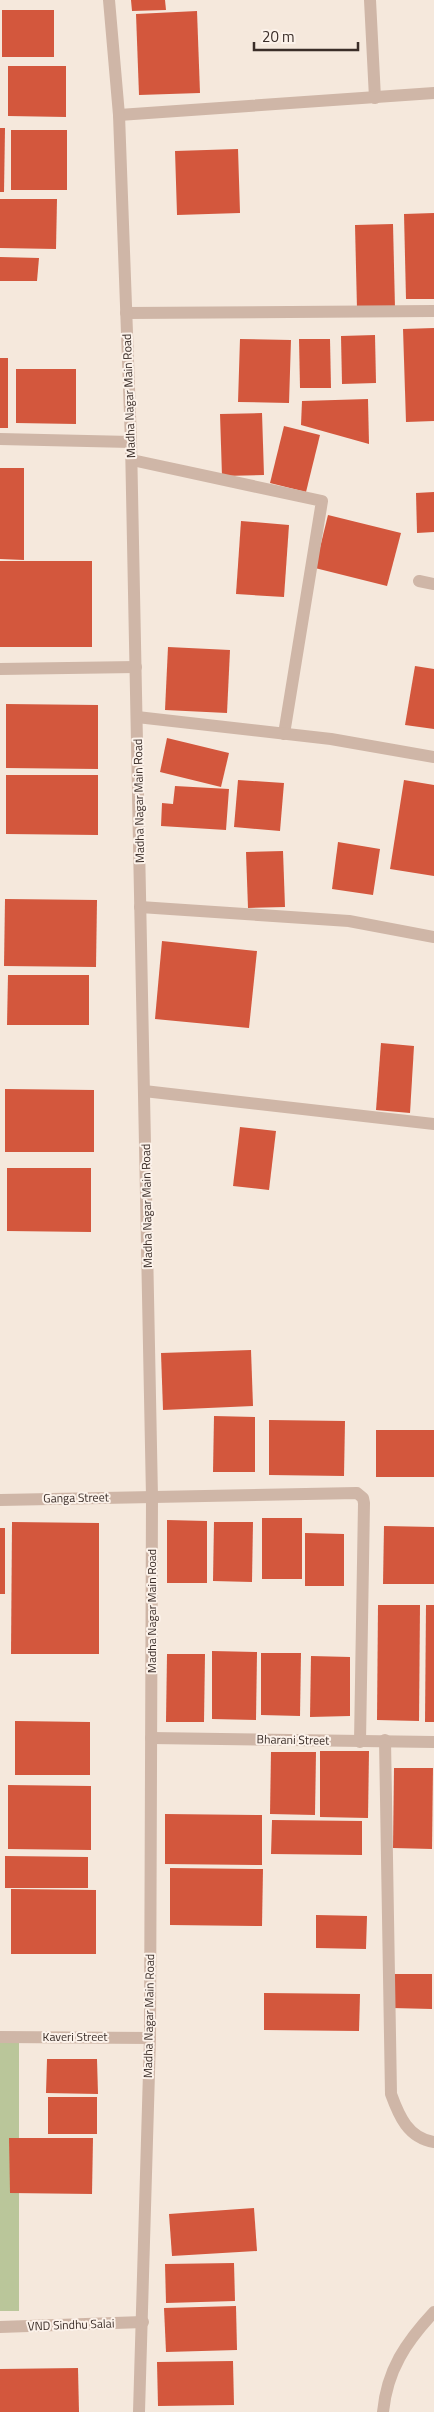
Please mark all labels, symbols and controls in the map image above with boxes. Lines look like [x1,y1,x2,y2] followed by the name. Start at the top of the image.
[254,20,358,52] scale bar
[262,25,295,48] text: 20 m
[117,334,140,459] street label: Madha Nagar Main Road
[128,739,149,863] street label: Madha Nagar Main Road
[136,1144,157,1268] street label: Madha Nagar Main Road
[43,1487,110,1508] street label: Ganga Street
[142,1549,161,1673] street label: Madha Nagar Main Road
[257,1729,330,1750] street label: Bharani Street
[138,1954,159,2078] street label: Madha Nagar Main Road
[43,2027,108,2046] street label: Kaveri Street
[27,2313,115,2336] street label: VND Sindhu Salai

